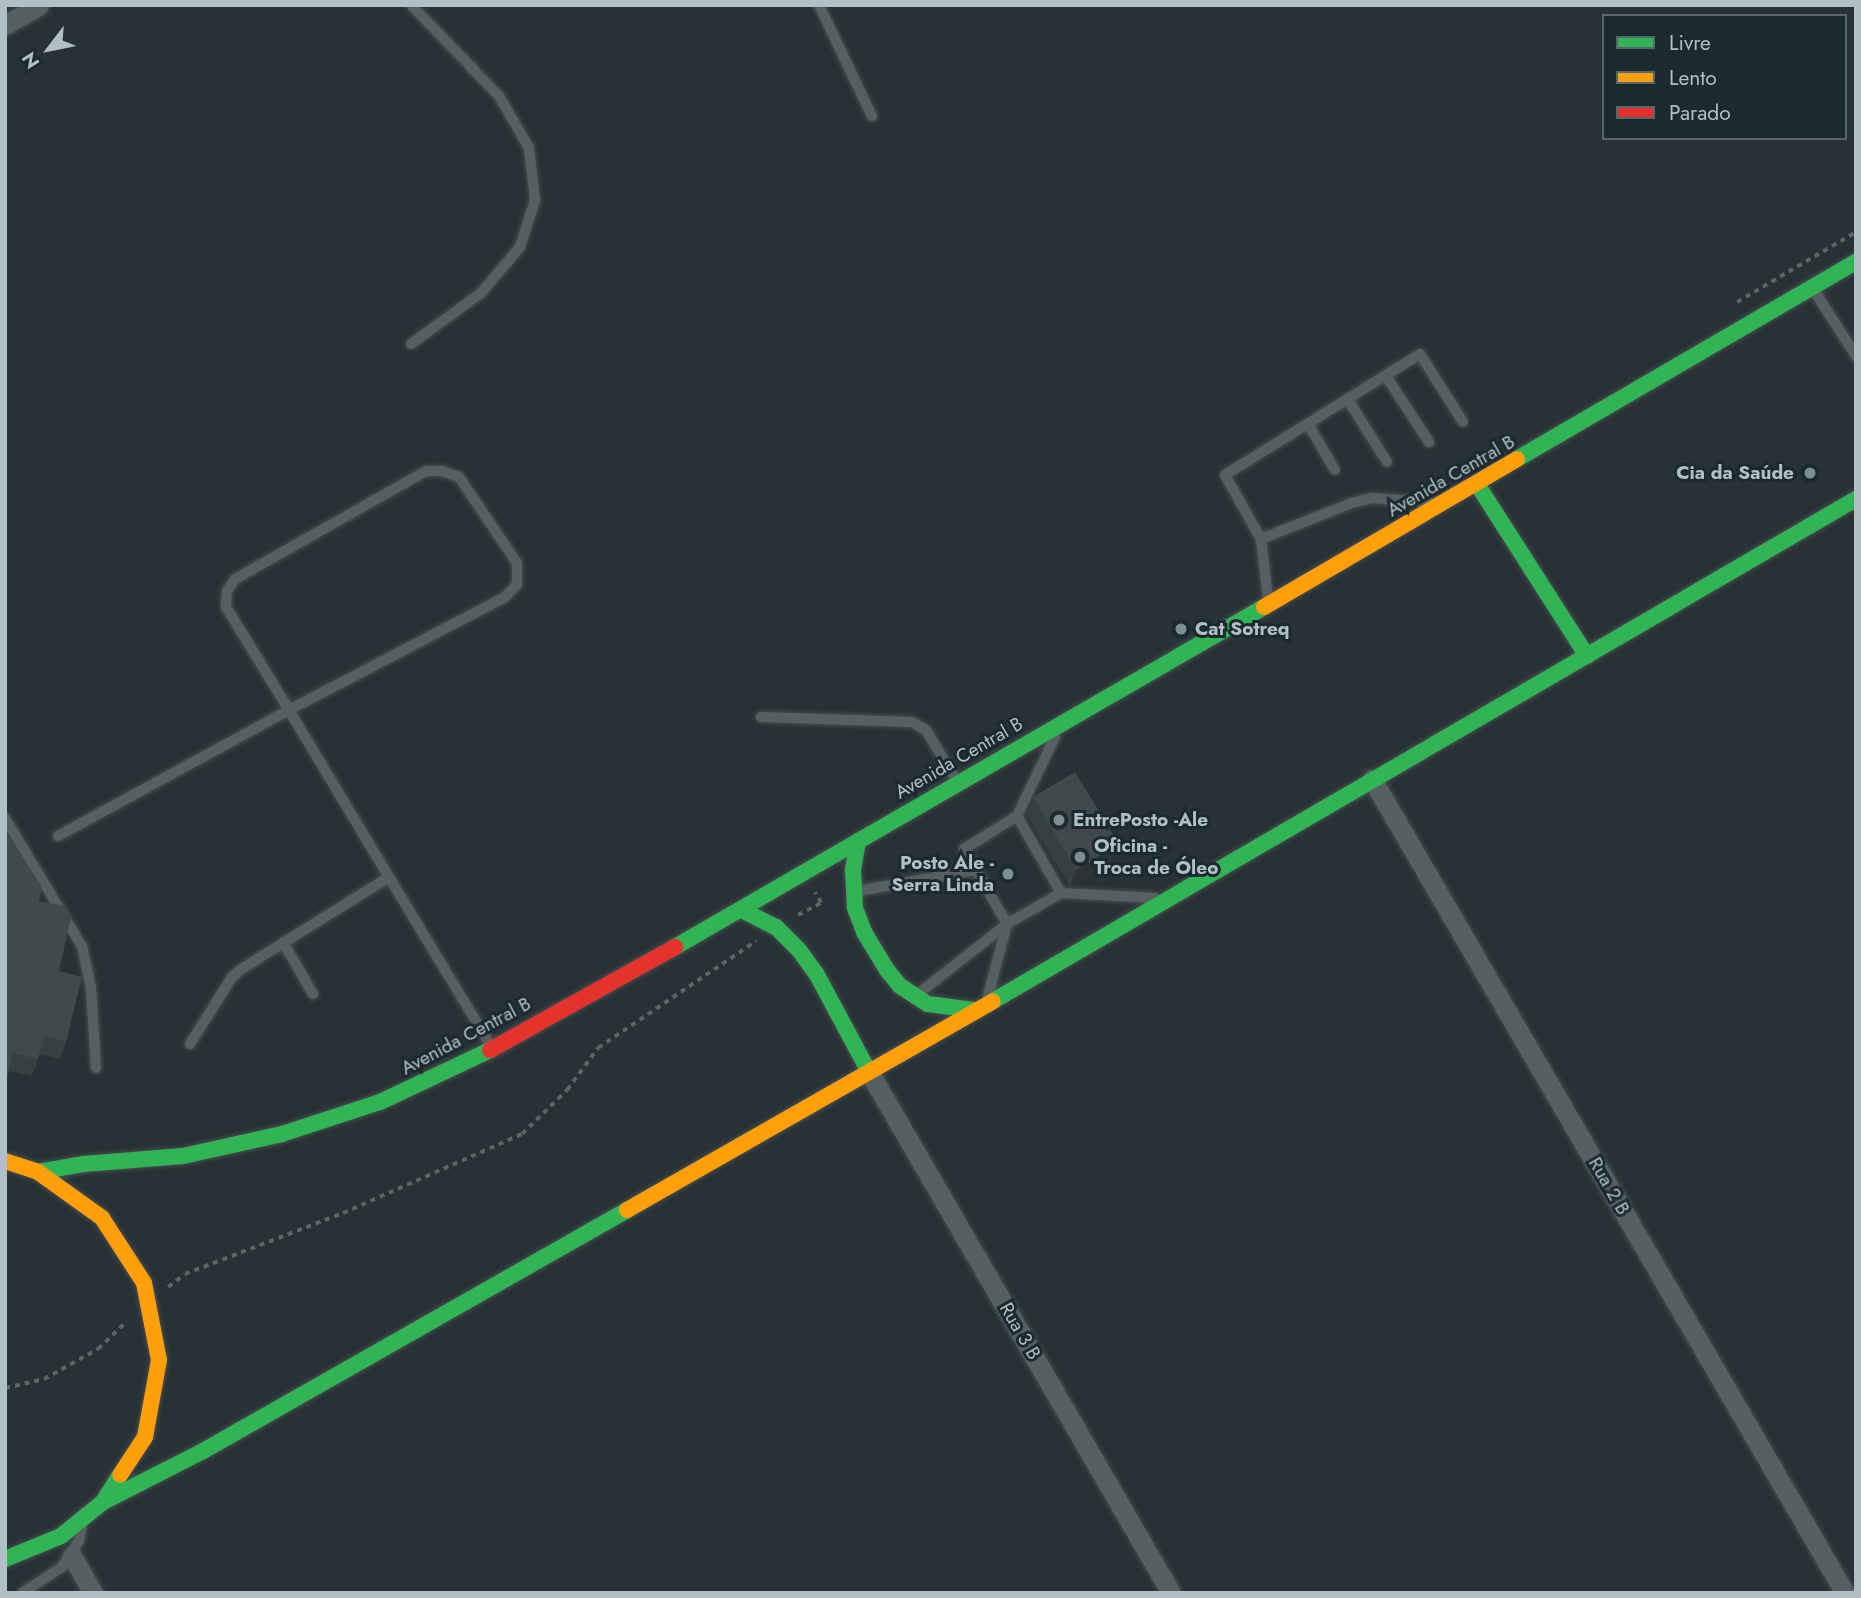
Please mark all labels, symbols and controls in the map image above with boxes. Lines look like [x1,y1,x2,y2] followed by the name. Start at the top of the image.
[14,14,84,84] north arrow
[1602,14,1847,140] legend
[1669,28,1711,58] text: Livre
[15,47,46,74] text: N
[1669,63,1717,93] text: Lento
[1669,98,1731,128] text: Parado
[1383,430,1519,522] street label: Avenida Central B
[1676,462,1794,484] place label: Cia da Saúde
[1800,463,1820,483] marker: Cia da Saúde
[1195,618,1290,640] place label: Cat Sotreq
[1173,621,1189,637] marker: Cat Sotreq
[891,712,1027,804] street label: Avenida Central B
[1073,809,1208,831] place label: EntrePosto -Ale
[1051,812,1067,828] marker: EntrePosto -Ale
[1094,835,1218,879] place label: Oficina - Troca de Óleo
[1072,849,1088,865] marker: Oficina - Troca de Óleo
[892,852,994,896] place label: Posto Ale - Serra Linda
[1000,866,1016,882] marker: Posto Ale - Serra Linda
[397,992,535,1080] street label: Avenida Central B
[1583,1153,1635,1219] street label: Rua 2 B
[995,1298,1045,1364] street label: Rua 3 B

